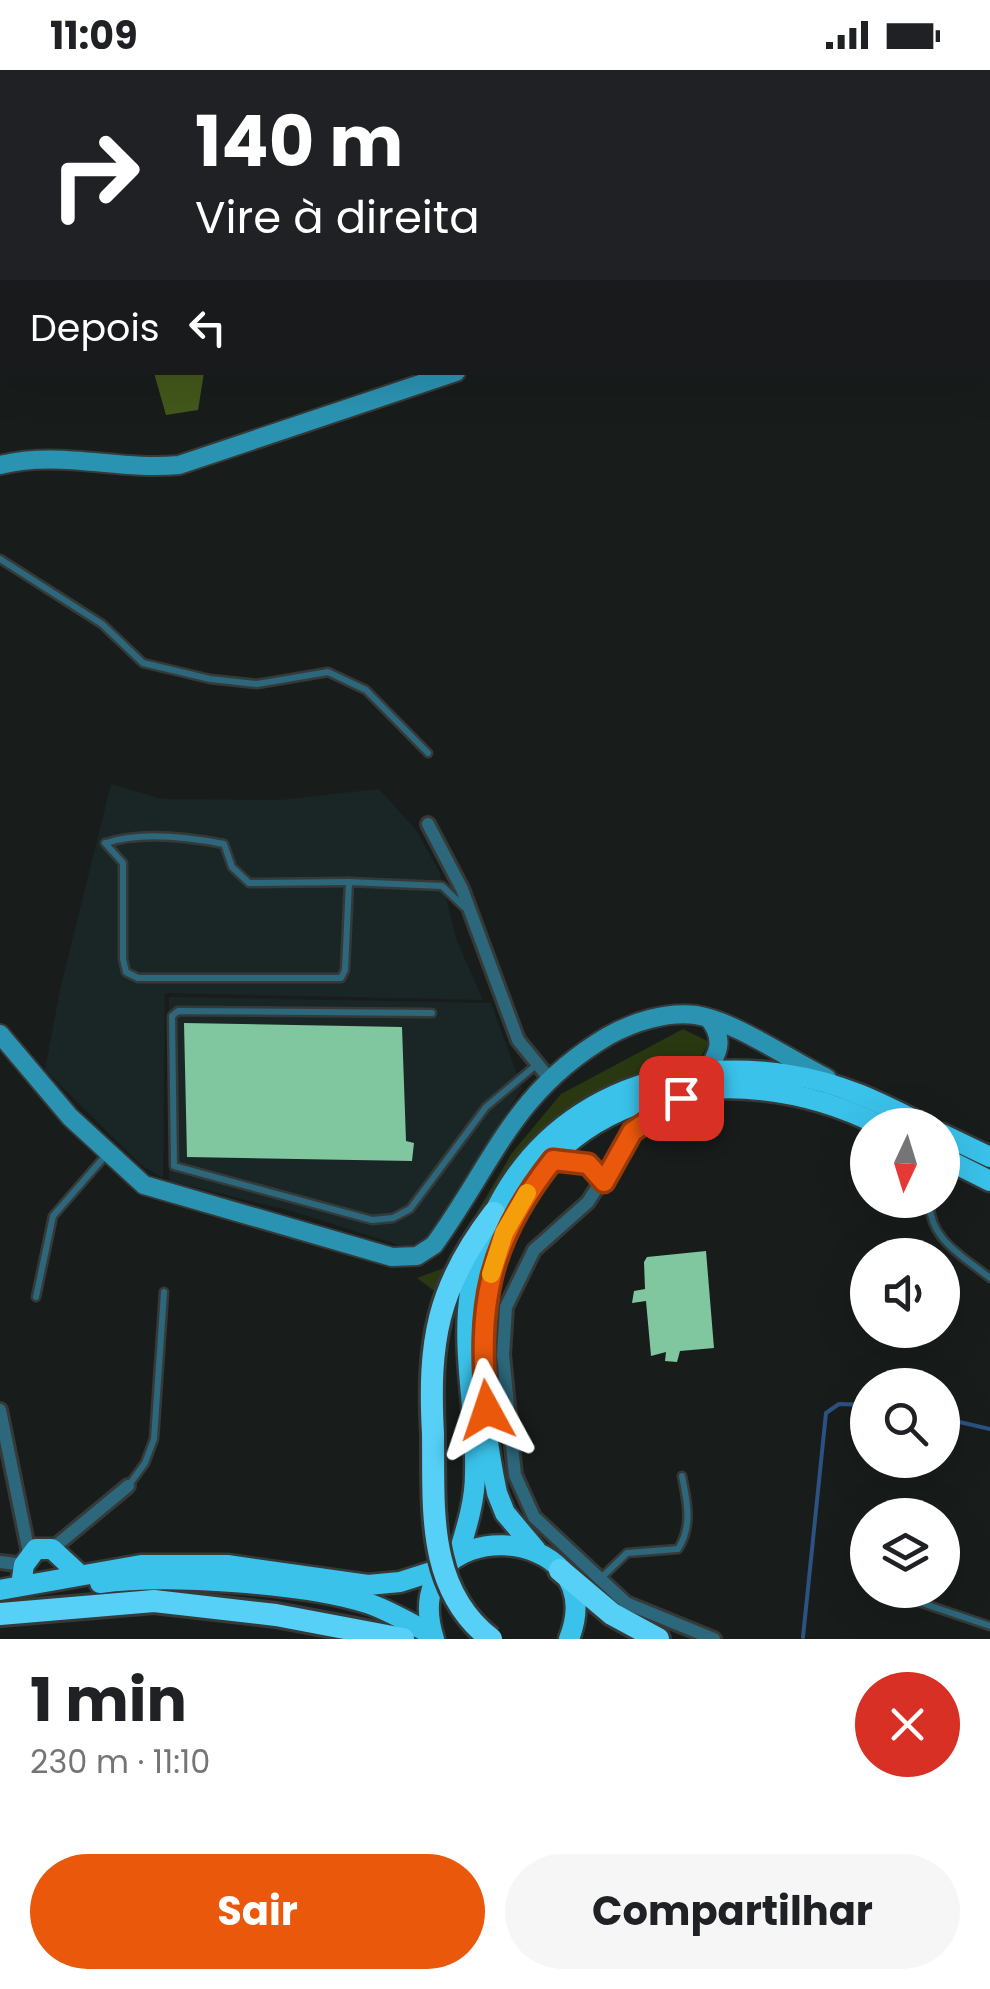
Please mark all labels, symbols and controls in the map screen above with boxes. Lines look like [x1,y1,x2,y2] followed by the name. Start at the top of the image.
[50,9,138,62] text: 11:09
[195,92,403,191] text: 140 m
[30,110,160,240] icon: right
[195,186,480,249] text: Vire à direita
[180,300,235,355] icon: left
[30,301,160,354] text: Depois
[639,1056,724,1141] pin
[654,1071,709,1126] icon: arrive
[850,1108,960,1218] north arrow
[850,1108,960,1608] map controls
[850,1238,960,1348] button: sound
[435,1358,539,1462] position arrow
[850,1368,960,1478] button: search
[850,1498,960,1608] button: layers
[30,1658,187,1742] text: 1 min
[855,1672,960,1777] button: close
[30,1739,210,1784] text: 230 m · 11:10
[30,1854,485,1969] button: Sair
[505,1854,960,1969] button: Compartilhar

